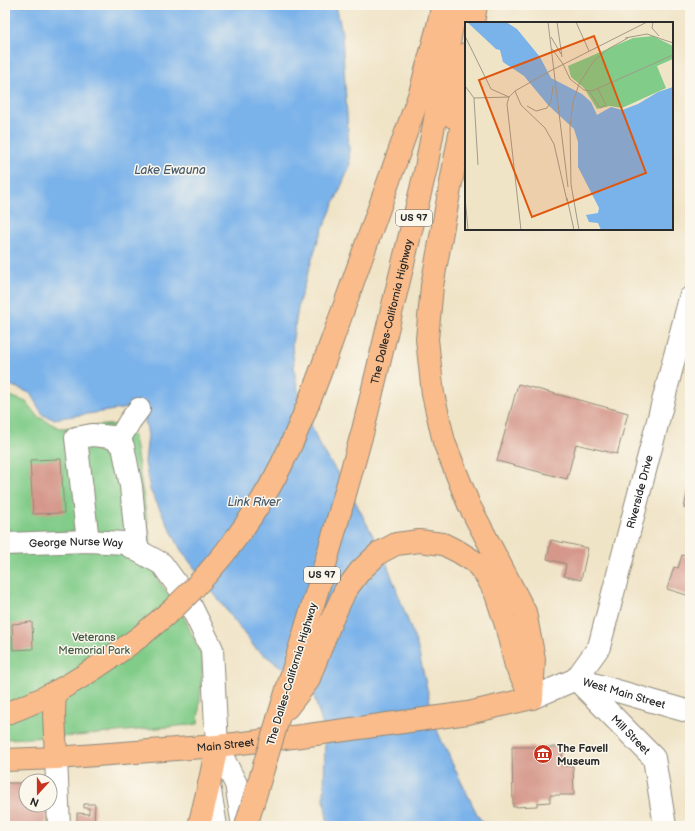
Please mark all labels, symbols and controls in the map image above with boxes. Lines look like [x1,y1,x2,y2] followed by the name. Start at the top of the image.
[465,22,673,230] inset map
[134,163,206,178] water label: Lake Ewauna
[396,210,432,226] road number: US 97
[368,238,415,385] street label: The Dalles-California Highway
[624,453,655,530] street label: Riverside Drive
[228,495,282,510] water label: Link River
[29,534,123,550] street label: George Nurse Way
[304,567,340,583] road number: US 97
[264,601,320,747] street label: The Dalles-California Highway
[58,631,130,657] park label: Veterans Memorial Park
[581,675,667,711] street label: West Main Street
[609,712,653,757] street label: Mill Street
[196,735,255,754] street label: Main Street
[557,742,608,768] place label: The Favell Museum
[532,743,554,765] museum icon: The Favell Museum
[18,773,58,813] north arrow
[28,794,41,809] text: N

